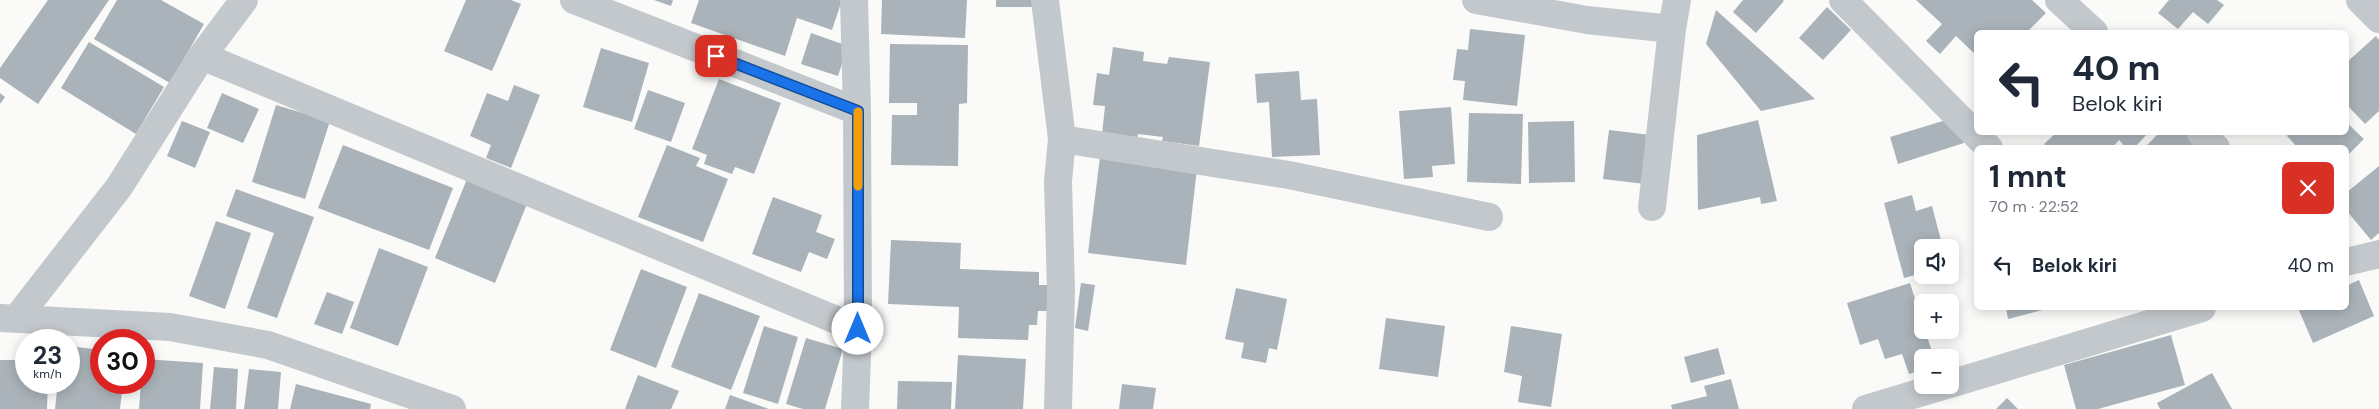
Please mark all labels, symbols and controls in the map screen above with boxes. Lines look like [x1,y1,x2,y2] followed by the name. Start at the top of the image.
[695,35,737,77] pin
[702,42,730,70] icon: arrive
[2072,45,2161,91] text: 40 m
[1989,50,2054,115] icon: left
[2072,89,2162,118] text: Belok kiri
[1989,157,2067,196] text: 1 mnt
[2282,162,2334,214] button: close
[1989,196,2079,217] text: 70 m · 22:52
[1914,239,1959,394] map controls
[1914,239,1959,284] button: sound
[1989,251,2017,279] icon: left
[2032,253,2117,278] text: Belok kiri
[2287,253,2334,278] text: 40 m
[1914,294,1959,339] button: +
[831,302,883,354] position arrow
[90,329,155,394] speed limit sign: 30
[33,339,62,372] text: 23
[1914,349,1959,394] button: −
[33,366,62,382] text: km/h

